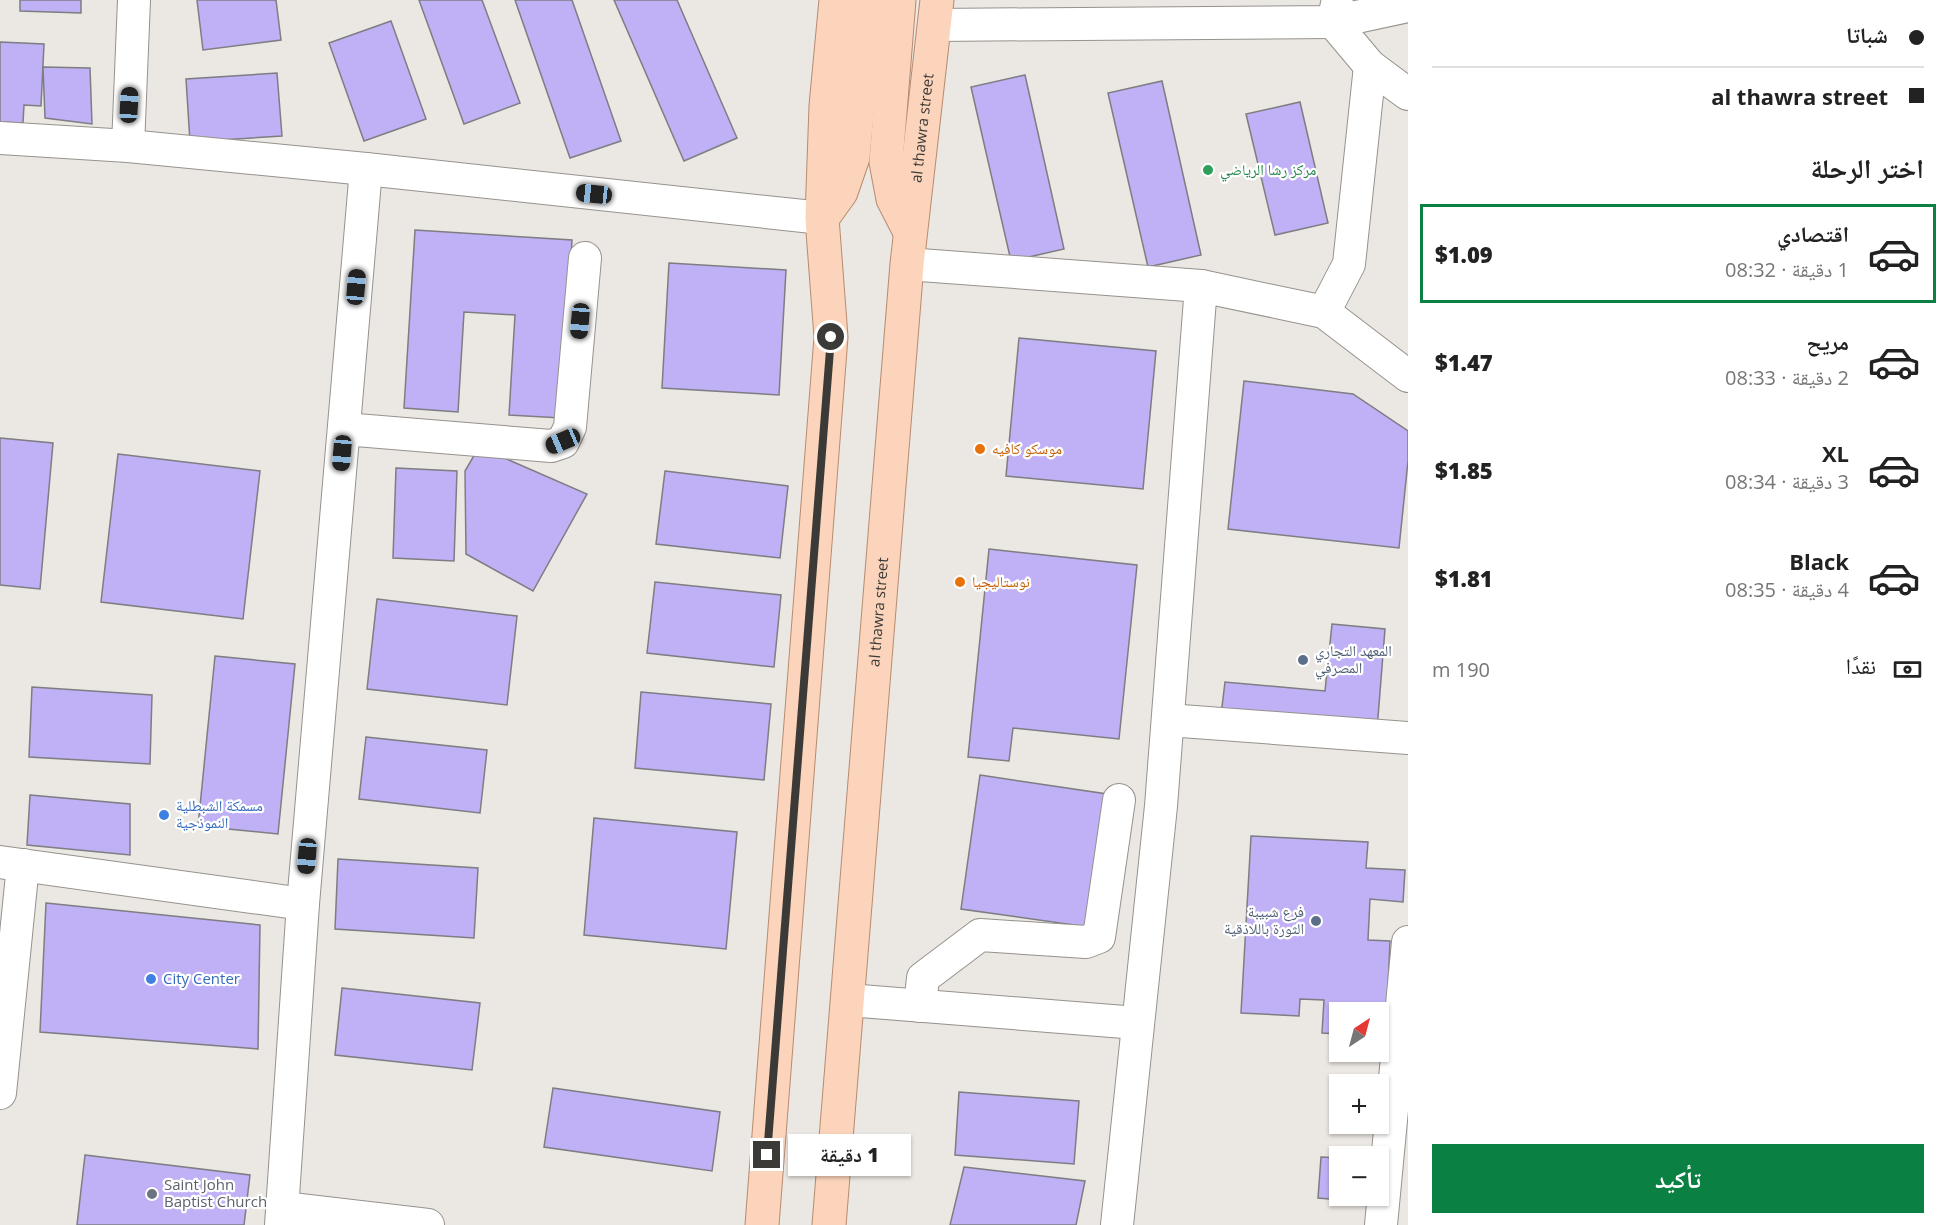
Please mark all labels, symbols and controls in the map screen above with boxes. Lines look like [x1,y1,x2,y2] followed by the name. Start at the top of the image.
[1846,19,1888,49] text: شباتا
[905,72,938,184] street label: al thawra street
[1711,81,1888,111] text: al thawra street
[119,87,139,123] car
[1810,149,1924,186] text: اختر الرحلة
[1220,159,1316,182] place label: مركز رشا الرياضي
[1201,163,1215,177] marker: مركز رشا الرياضي
[575,183,613,205] car
[1777,218,1849,248] text: اقتصادي
[1867,227,1921,281] icon: car
[1435,239,1493,269] text: $1.09
[1725,256,1849,283] text: 1 دقيقة · 08:32
[345,268,367,306] car
[569,302,591,340] car
[817,323,844,350] route start
[1806,326,1849,356] text: مريح
[1867,335,1921,389] icon: car
[1435,347,1493,377] text: $1.47
[1725,364,1849,391] text: 2 دقيقة · 08:33
[543,426,583,456] car
[331,434,353,472] car
[992,438,1062,458] place label: موسكو كافيه
[1822,438,1849,468] text: XL
[973,442,987,456] marker: موسكو كافيه
[1867,443,1921,497] icon: car
[1435,455,1493,485] text: $1.85
[1725,468,1849,495] text: 3 دقيقة · 08:34
[1789,546,1849,576] text: Black
[1867,551,1921,605] icon: car
[863,556,892,667] street label: al thawra street
[1435,563,1493,593] text: $1.81
[972,571,1030,591] place label: نوستاليجيا
[953,575,967,589] marker: نوستاليجيا
[1725,576,1849,603] text: 4 دقيقة · 08:35
[1315,640,1392,680] place label: المعهد التجاري المصرفي
[1846,650,1876,680] text: نقدًا
[1296,653,1310,667] marker: المعهد التجاري المصرفي
[1891,653,1924,686] icon: cash
[1432,656,1490,683] text: 190 m
[176,795,263,832] place label: مسمكة الشبطلية النموذجية
[157,808,171,822] marker: مسمكة الشبطلية النموذجية
[296,837,318,875] car
[1224,901,1304,938] place label: فرع شبيبة الثورة باللاذقية
[1309,914,1323,928] marker: فرع شبيبة الثورة باللاذقية
[163,968,240,988] place label: City Center
[144,972,158,986] marker: City Center
[1329,1002,1389,1062] north arrow
[1329,1002,1389,1206] map controls
[1329,1074,1389,1134] button: +
[788,1134,911,1176] callout: 1 دقيقة
[753,1141,780,1168] route end
[820,1141,879,1168] text: 1 دقيقة
[1432,1144,1924,1213] button: تأكيد
[1329,1146,1389,1206] button: −
[164,1174,267,1211] place label: Saint John Baptist Church
[145,1187,159,1201] marker: Saint John Baptist Church

